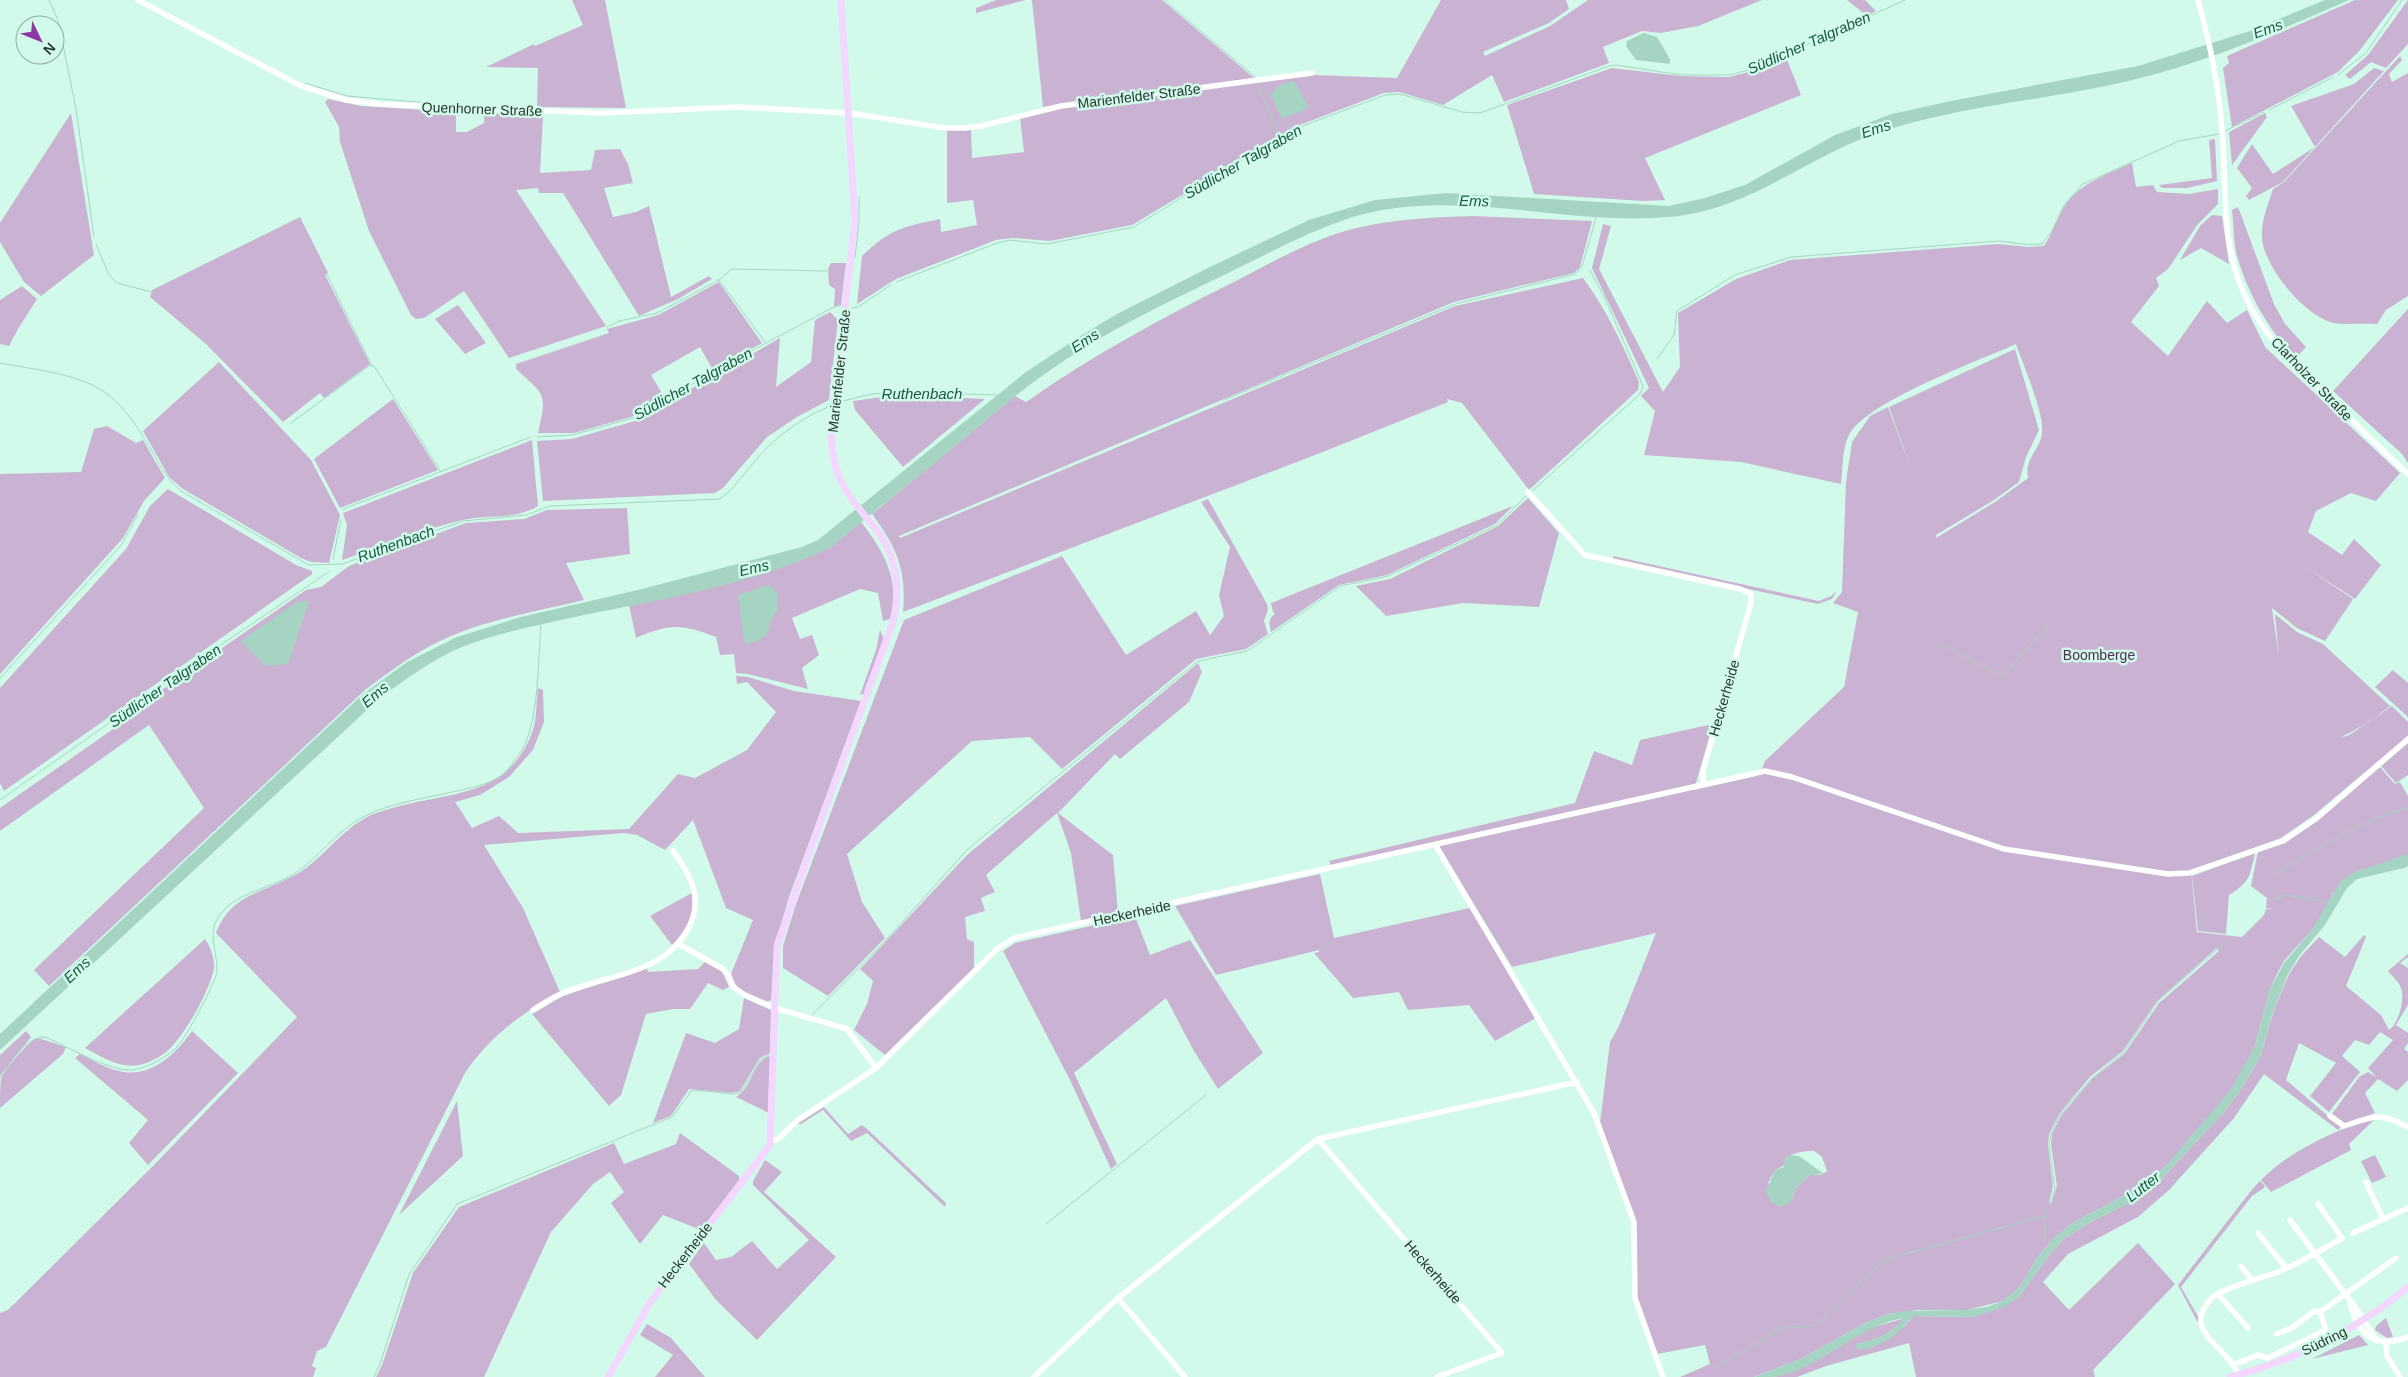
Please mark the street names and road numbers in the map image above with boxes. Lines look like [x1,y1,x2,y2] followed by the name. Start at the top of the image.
[1077,80,1202,111] street label: Marienfelder Straße
[421,99,543,119] street label: Quenhorner Straße
[825,308,853,433] street label: Marienfelder Straße
[2268,334,2356,424] street label: Clarholzer Straße
[1705,658,1743,738] street label: Heckerheide
[1092,897,1172,929] street label: Heckerheide
[654,1219,716,1291] street label: Heckerheide
[1401,1237,1465,1307] street label: Heckerheide
[2299,1323,2349,1359] street label: Südring

